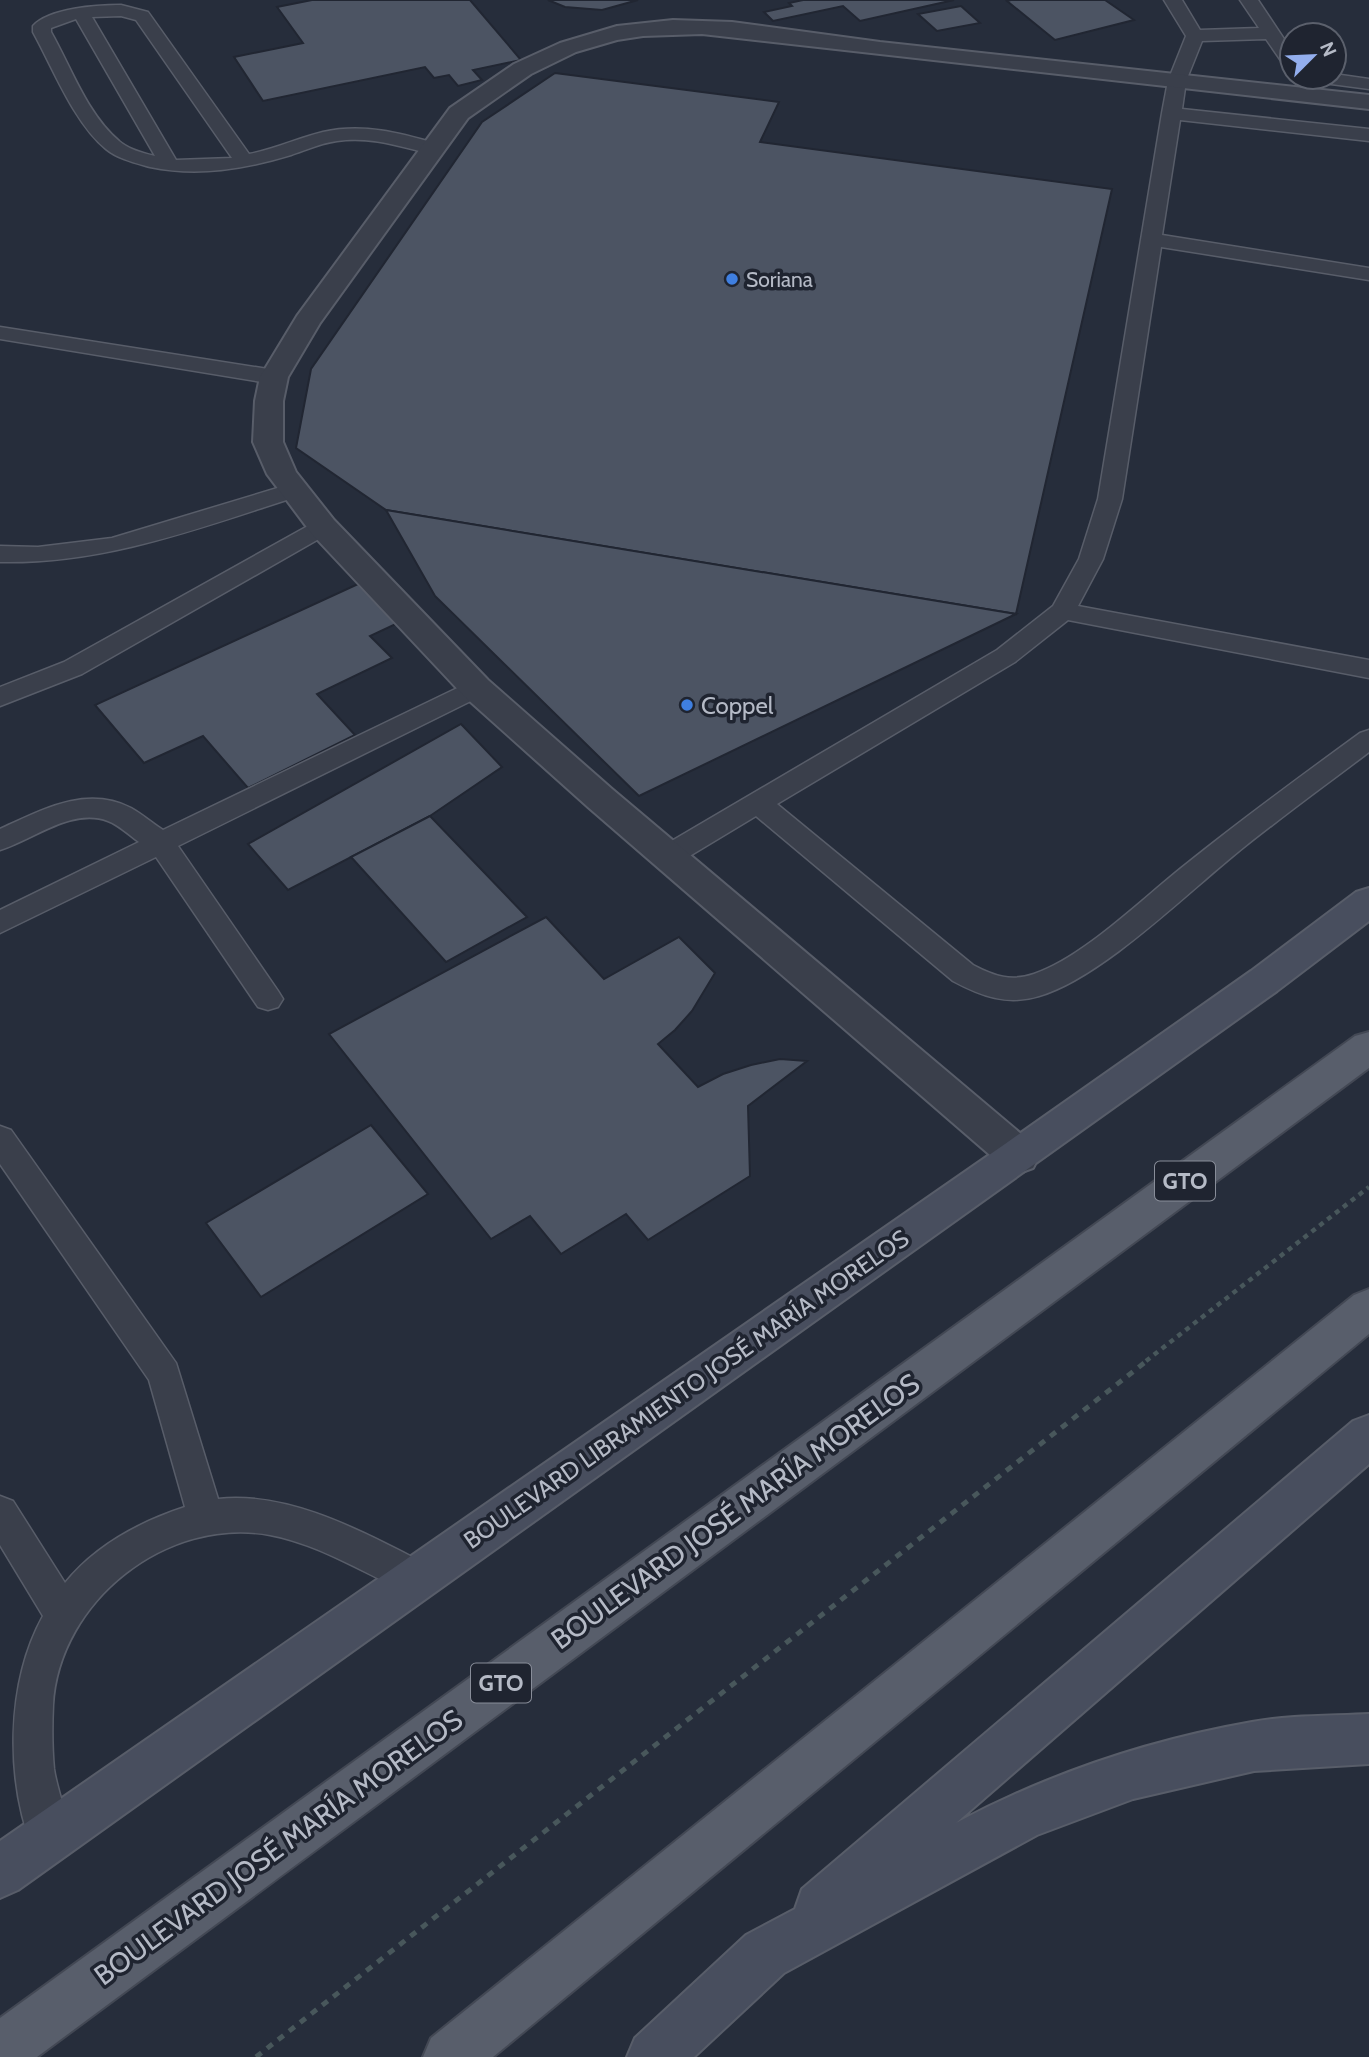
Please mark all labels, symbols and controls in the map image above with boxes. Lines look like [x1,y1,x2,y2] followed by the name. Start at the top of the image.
[1278,21,1348,91] north arrow
[1315,38,1341,60] text: N
[746,267,813,292] place label: Soriana
[724,271,740,287] marker: Soriana
[701,691,774,720] place label: Coppel
[679,697,695,713] marker: Coppel
[1155,1162,1215,1200] road number: GTO
[458,1223,914,1555] street label: BOULEVARD LIBRAMIENTO JOSÉ MARÍA MORELOS
[544,1366,926,1656] street label: BOULEVARD JOSÉ MARÍA MORELOS
[471,1664,531,1702] road number: GTO
[87,1702,469,1992] street label: BOULEVARD JOSÉ MARÍA MORELOS

